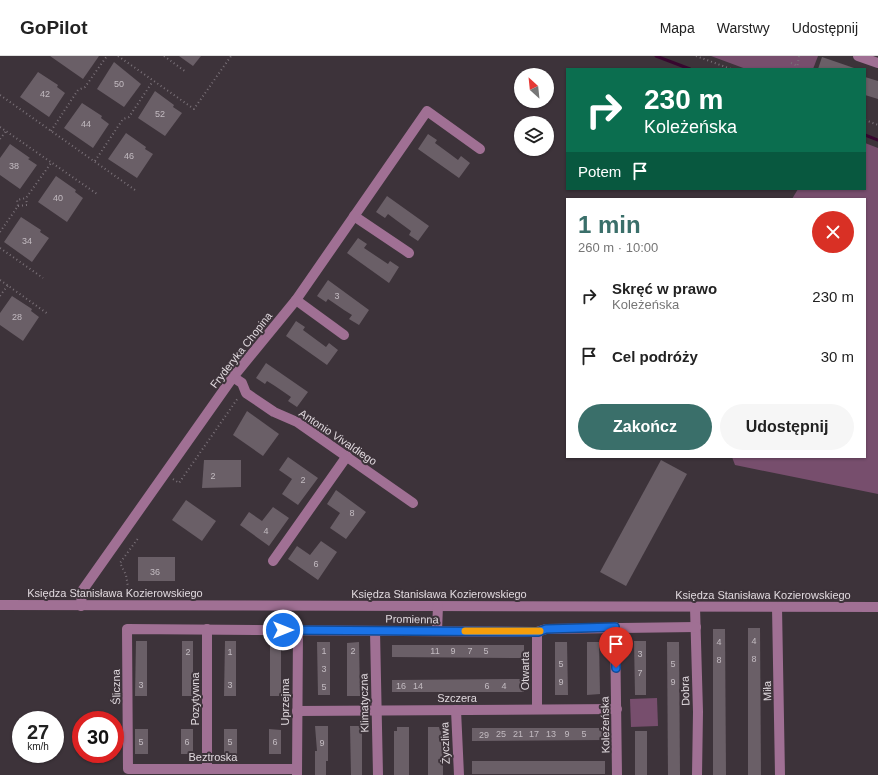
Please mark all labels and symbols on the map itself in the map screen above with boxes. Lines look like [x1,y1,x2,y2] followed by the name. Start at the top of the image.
[514,68,554,108] north arrow
[114,79,124,89] house number: 50
[40,89,50,99] house number: 42
[155,109,165,119] house number: 52
[81,119,91,129] house number: 44
[124,151,134,161] house number: 46
[9,161,19,171] house number: 38
[53,193,63,203] house number: 40
[22,236,32,246] house number: 34
[334,291,340,301] house number: 3
[208,309,275,390] street label: Fryderyka Chopina
[12,312,22,322] house number: 28
[297,407,379,467] street label: Antonio Vivaldiego
[210,471,216,481] house number: 2
[300,475,306,485] house number: 2
[349,508,355,518] house number: 8
[263,526,269,536] house number: 4
[313,559,319,569] house number: 6
[150,567,160,577] house number: 36
[27,587,203,599] street label: Księdza Stanisława Kozierowskiego
[351,588,527,600] street label: Księdza Stanisława Kozierowskiego
[675,589,851,601] street label: Księdza Stanisława Kozierowskiego
[262,609,304,651] position arrow
[385,613,440,625] street label: Promienna
[599,627,633,668] pin
[751,636,757,646] house number: 4
[716,637,722,647] house number: 4
[321,646,327,656] house number: 1
[350,646,356,656] house number: 2
[430,646,440,656] house number: 11
[450,646,456,656] house number: 9
[467,646,473,656] house number: 7
[483,646,489,656] house number: 5
[185,647,191,657] house number: 2
[227,647,233,657] house number: 1
[637,649,643,659] house number: 3
[519,651,531,690] street label: Otwarta
[751,654,757,664] house number: 8
[716,655,722,665] house number: 8
[558,659,564,669] house number: 5
[670,659,676,669] house number: 5
[321,664,327,674] house number: 3
[110,668,122,705] street label: Śliczna
[637,668,643,678] house number: 7
[189,672,201,726] street label: Pozytywna
[357,672,371,733] street label: Klimatyczna
[678,675,692,706] street label: Dobra
[558,677,564,687] house number: 9
[670,677,676,687] house number: 9
[279,678,291,726] street label: Uprzejma
[138,680,144,690] house number: 3
[227,680,233,690] house number: 3
[761,680,773,701] street label: Miła
[396,681,406,691] house number: 16
[413,681,423,691] house number: 14
[484,681,490,691] house number: 6
[501,681,507,691] house number: 4
[321,682,327,692] house number: 5
[437,692,478,704] street label: Szczera
[598,696,611,754] street label: Koleżeńska
[72,711,124,763] speed limit sign: 30
[438,721,452,764] street label: Życzliwa
[496,729,506,739] house number: 25
[513,729,523,739] house number: 21
[529,729,539,739] house number: 17
[546,729,556,739] house number: 13
[564,729,570,739] house number: 9
[581,729,587,739] house number: 5
[479,730,489,740] house number: 29
[138,737,144,747] house number: 5
[184,737,190,747] house number: 6
[227,737,233,747] house number: 5
[272,737,278,747] house number: 6
[319,738,325,748] house number: 9
[189,751,238,763] street label: Beztroska

